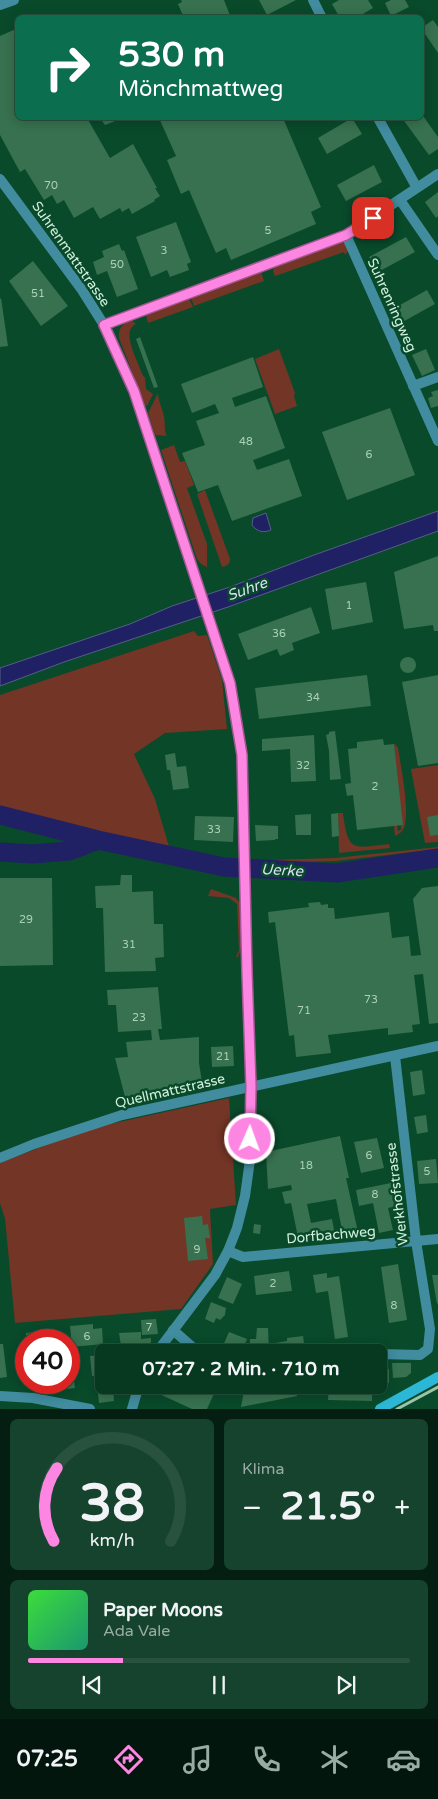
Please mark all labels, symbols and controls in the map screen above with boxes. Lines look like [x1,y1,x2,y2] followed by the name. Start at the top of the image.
[118,34,225,76] text: 530 m
[35,35,100,100] icon: right
[118,76,283,102] text: Mönchmattweg
[44,179,58,192] house number: 70
[352,197,394,239] pin
[28,198,114,310] street label: Suhrenmattstrasse
[359,204,387,232] icon: arrive
[265,224,272,237] house number: 5
[161,244,168,257] house number: 3
[364,255,420,355] street label: Suhrenringweg
[110,258,124,271] house number: 50
[31,287,45,300] house number: 51
[239,435,253,448] house number: 48
[366,448,373,461] house number: 6
[224,573,271,605] water label: Suhre
[346,599,352,612] house number: 1
[272,627,286,640] house number: 36
[306,691,320,704] house number: 34
[296,759,310,772] house number: 32
[372,780,379,793] house number: 2
[207,823,221,836] house number: 33
[261,860,305,880] water label: Uerke
[19,913,33,926] house number: 29
[122,938,136,951] house number: 31
[364,993,378,1006] house number: 73
[297,1004,311,1017] house number: 71
[132,1011,146,1024] house number: 23
[216,1050,230,1063] house number: 21
[113,1070,227,1112] street label: Quellmattstrasse
[223,1112,275,1164] position arrow
[382,1142,412,1246] street label: Werkhofstrasse
[366,1149,373,1162] house number: 6
[299,1159,313,1172] house number: 18
[424,1165,431,1178] house number: 5
[372,1188,379,1201] house number: 8
[286,1223,376,1247] street label: Dorfbachweg
[194,1243,201,1256] house number: 9
[270,1277,277,1290] house number: 2
[391,1299,398,1312] house number: 8
[146,1321,153,1334] house number: 7
[15,1329,80,1394] speed limit sign: 40
[84,1330,91,1343] house number: 6
[143,1358,339,1380] text: 07:27 · 2 Min. · 710 m
[242,1459,284,1479] text: Klima
[79,1472,145,1535] text: 38
[281,1484,376,1530] text: 21.5°
[242,1491,262,1525] text: −
[394,1491,410,1525] text: +
[90,1530,134,1551] text: km/h
[103,1599,223,1621] text: Paper Moons
[103,1621,170,1641] text: Ada Vale
[78,1671,106,1699] icon: previous
[205,1671,233,1699] icon: pause
[332,1671,360,1699] icon: next
[111,1742,146,1777] icon: directions
[180,1742,215,1777] icon: music
[249,1742,284,1777] icon: phone
[317,1742,352,1777] icon: climate
[386,1742,421,1777] icon: car
[17,1746,78,1772] text: 07:25

